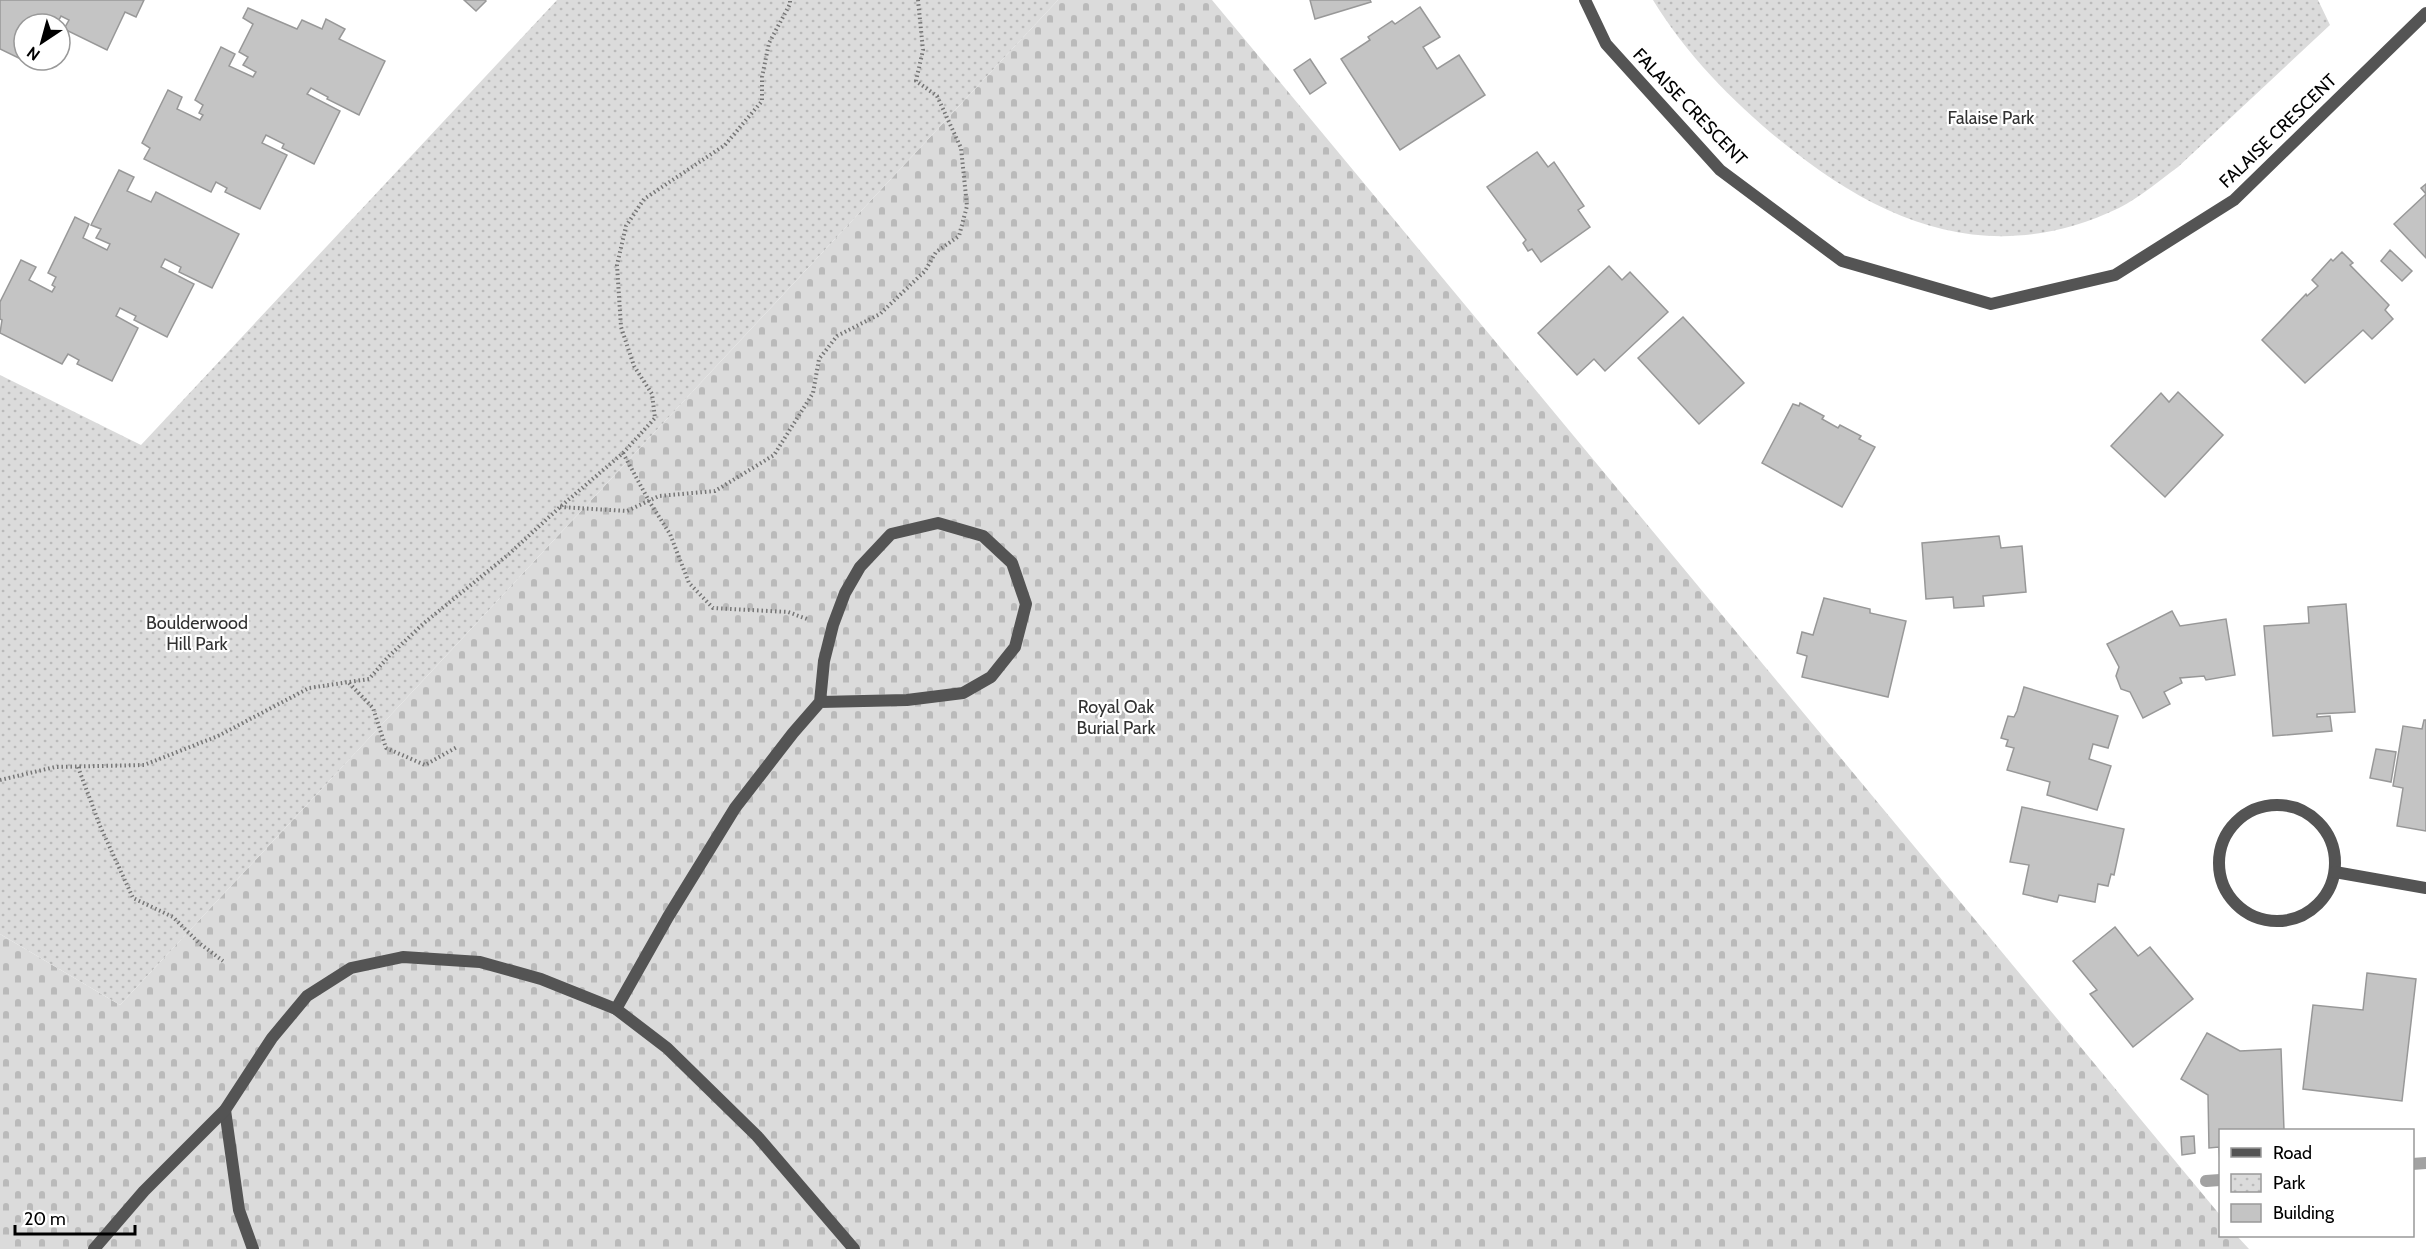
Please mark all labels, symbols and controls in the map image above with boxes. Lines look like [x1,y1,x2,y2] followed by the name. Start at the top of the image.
[12,12,72,72] north arrow
[23,43,44,65] text: N
[1628,44,1752,171] street label: FALAISE CRESCENT
[2215,69,2342,193] street label: FALAISE CRESCENT
[1948,107,2035,129] park label: Falaise Park
[146,612,248,655] park label: Boulderwood Hill Park
[1077,696,1156,739] park label: Royal Oak Burial Park
[2219,1129,2414,1237] legend
[2273,1142,2312,1164] text: Road
[2273,1172,2306,1194] text: Park
[15,1198,135,1236] scale bar
[2273,1202,2335,1224] text: Building
[24,1208,66,1230] text: 20 m

